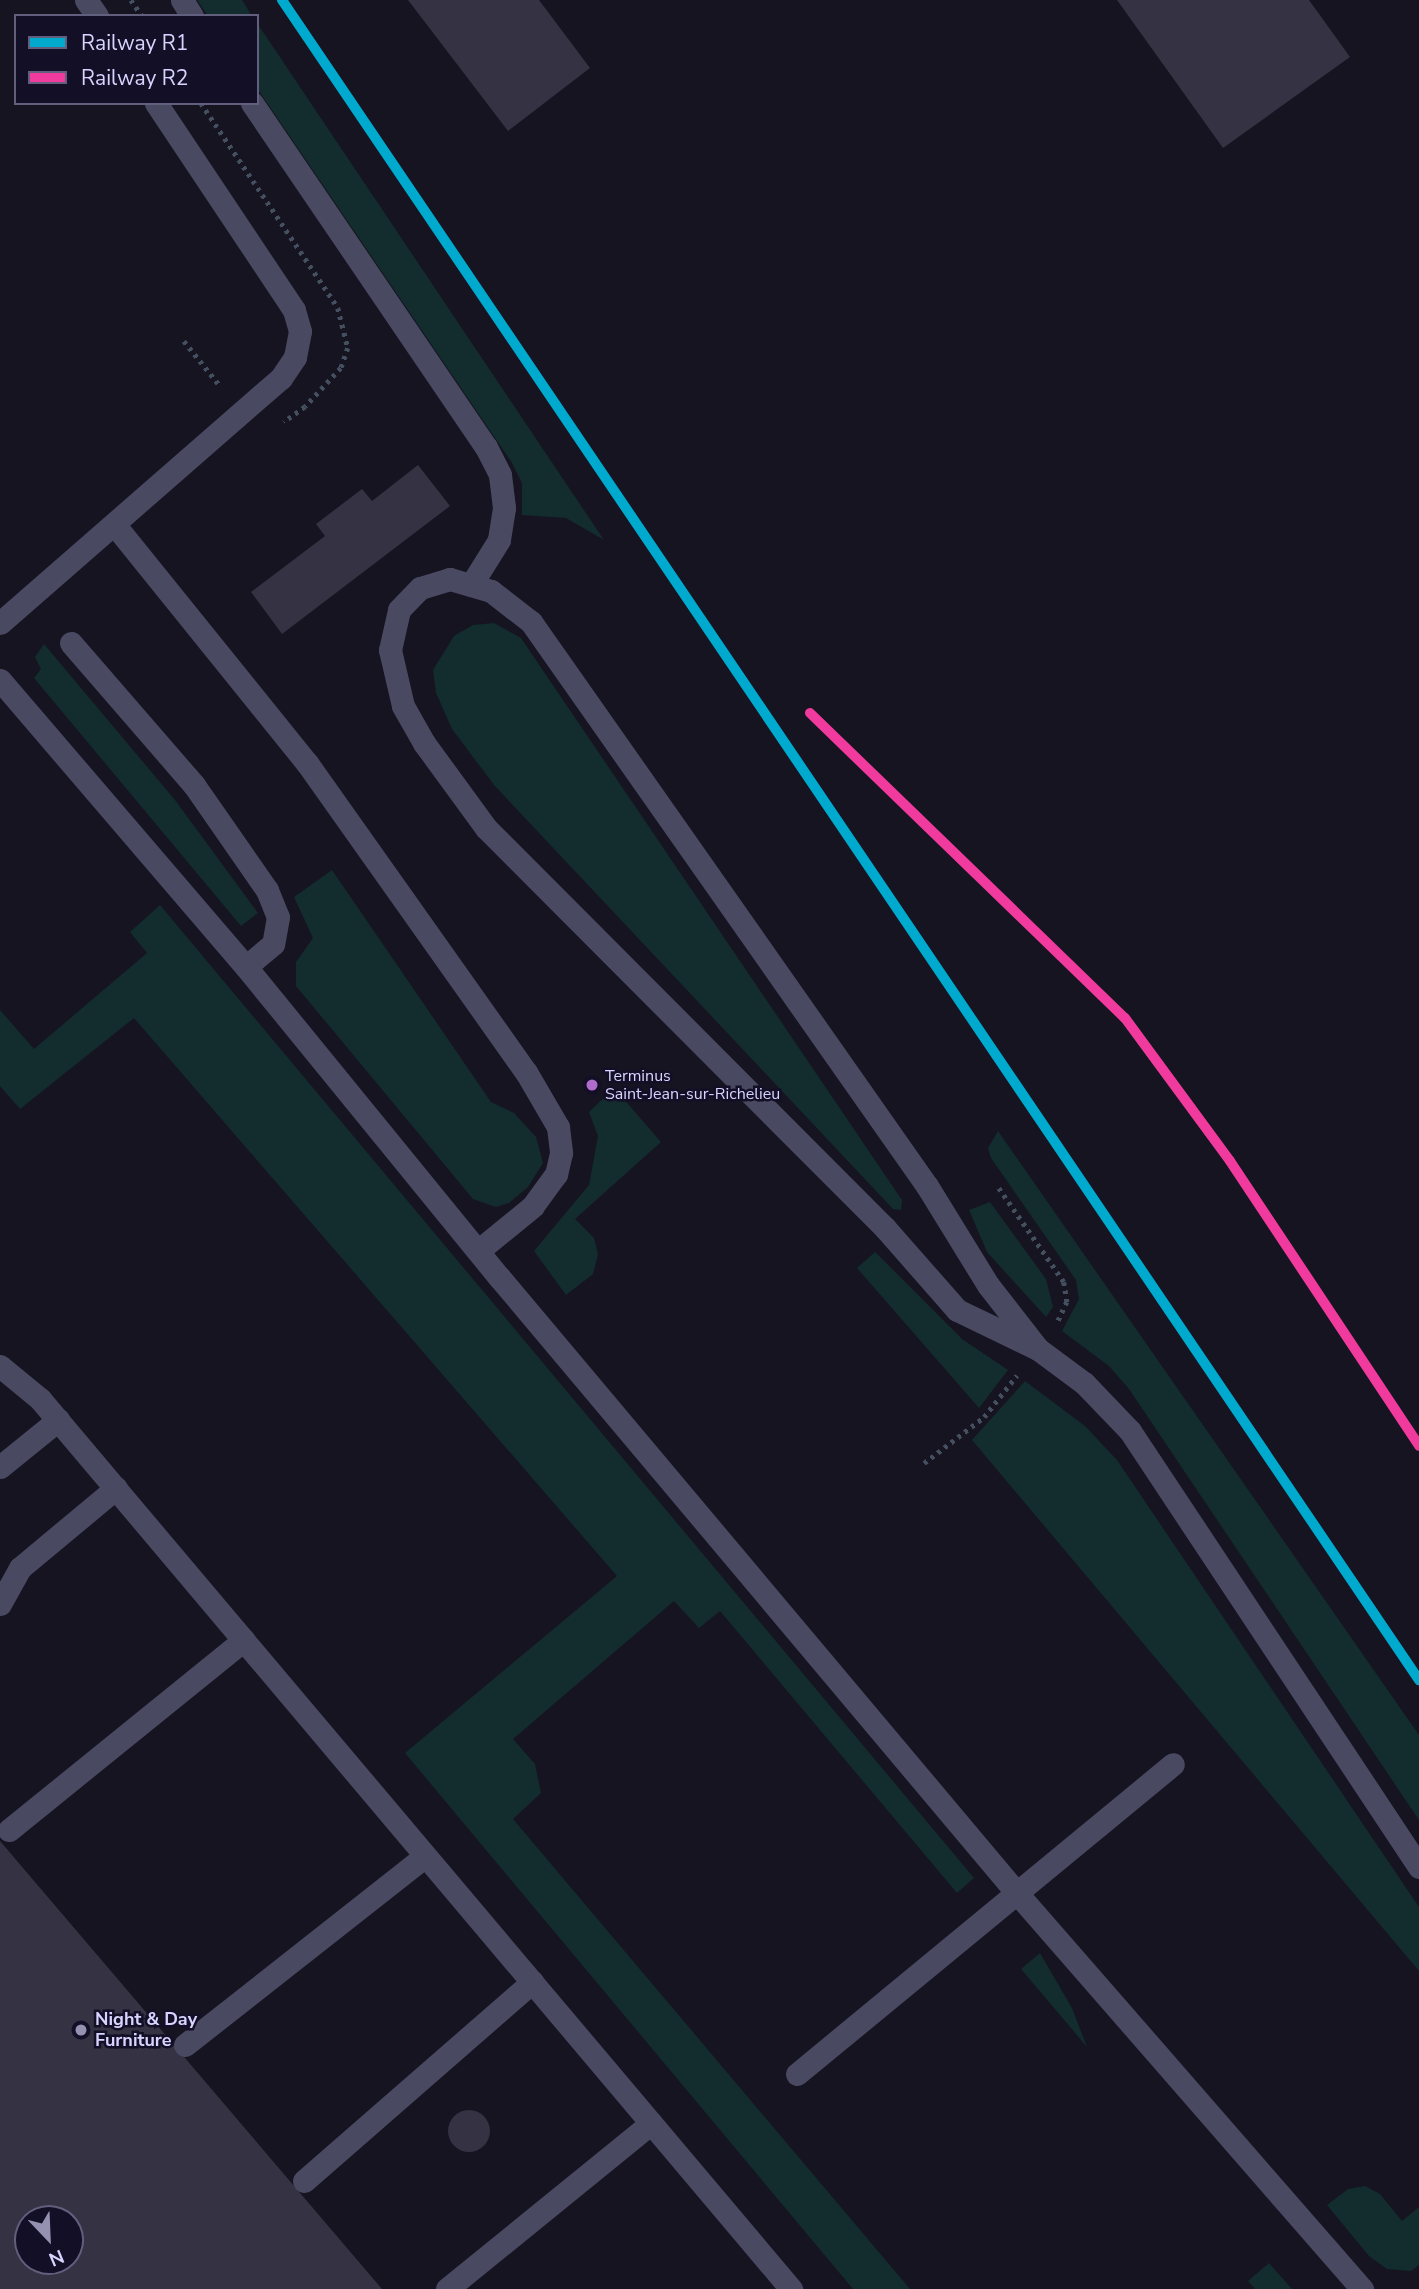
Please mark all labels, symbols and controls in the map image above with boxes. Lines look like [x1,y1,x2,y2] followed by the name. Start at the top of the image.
[14,14,259,105] legend
[81,29,188,57] text: Railway R1
[81,64,188,92] text: Railway R2
[605,1066,780,1104] place label: Terminus Saint-Jean-sur-Richelieu
[585,1078,599,1092] marker: Terminus Saint-Jean-sur-Richelieu
[95,2009,197,2052] place label: Night & Day Furniture
[73,2022,89,2038] marker: Night & Day Furniture
[14,2205,84,2275] north arrow
[45,2243,68,2272] text: N

